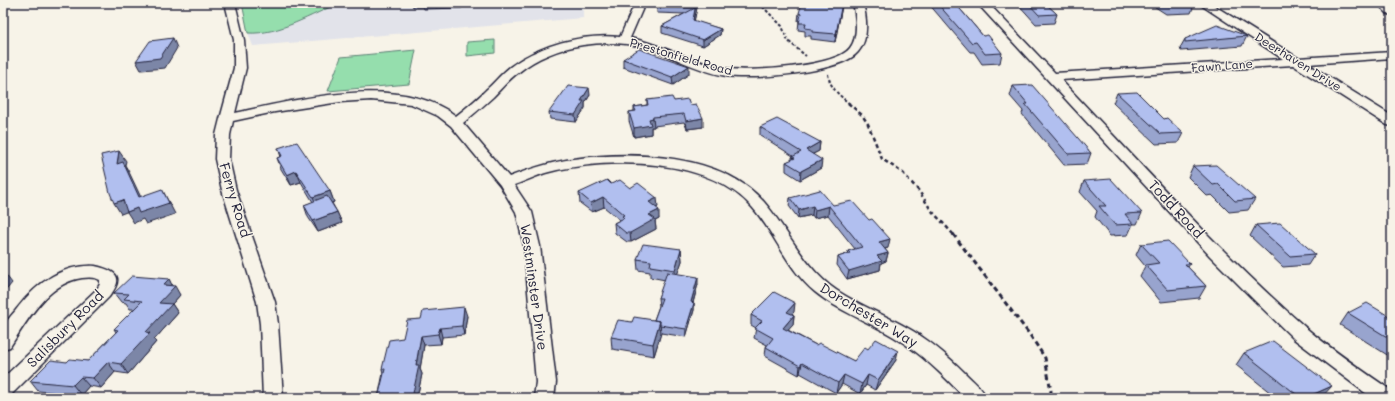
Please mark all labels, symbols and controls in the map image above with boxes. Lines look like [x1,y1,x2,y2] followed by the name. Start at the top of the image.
[1252,28,1345,94] street label: Deerhaven Drive
[628,34,735,78] street label: Prestonfield Road
[1191,55,1253,75] street label: Fawn Lane
[215,160,256,240] street label: Ferry Road
[1144,175,1208,242] street label: Todd Road
[516,223,553,351] street label: Westminster Drive
[817,278,922,351] street label: Dorchester Way
[22,286,107,371] street label: Salisbury Road

